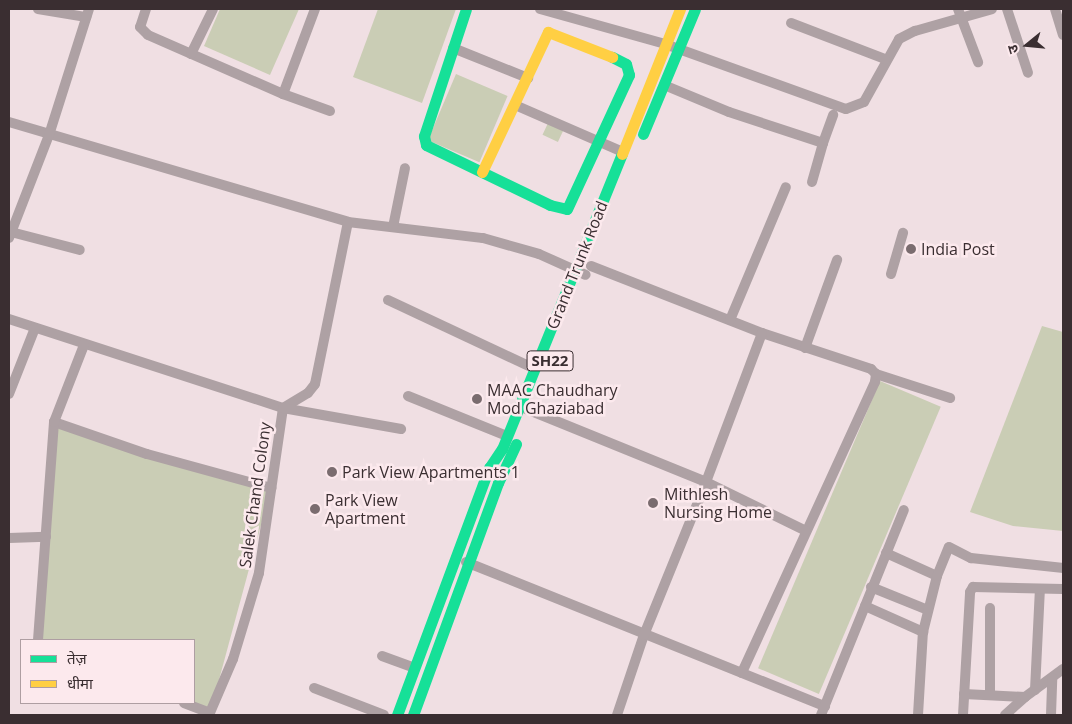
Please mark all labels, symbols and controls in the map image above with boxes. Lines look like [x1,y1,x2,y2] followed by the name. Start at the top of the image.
[1002,20,1052,70] north arrow
[1002,43,1022,56] text: उ
[543,198,611,332] street label: Grand Trunk Road
[921,239,995,259] place label: India Post
[905,243,917,255] marker: India Post
[526,348,574,374] road number: SH22
[487,380,618,418] place label: MAAC Chaudhary Mod Ghaziabad
[471,393,483,405] marker: MAAC Chaudhary Mod Ghaziabad
[235,421,275,569] street label: Salek Chand Colony
[342,462,520,482] place label: Park View Apartments 1
[326,466,338,478] marker: Park View Apartments 1
[664,484,772,522] place label: Mithlesh Nursing Home
[325,490,405,528] place label: Park View Apartment
[646,496,660,510] marker: Mithlesh Nursing Home
[309,503,321,515] marker: Park View Apartment
[20,639,195,704] legend
[67,648,87,668] text: तेज़
[67,673,93,693] text: धीमा

